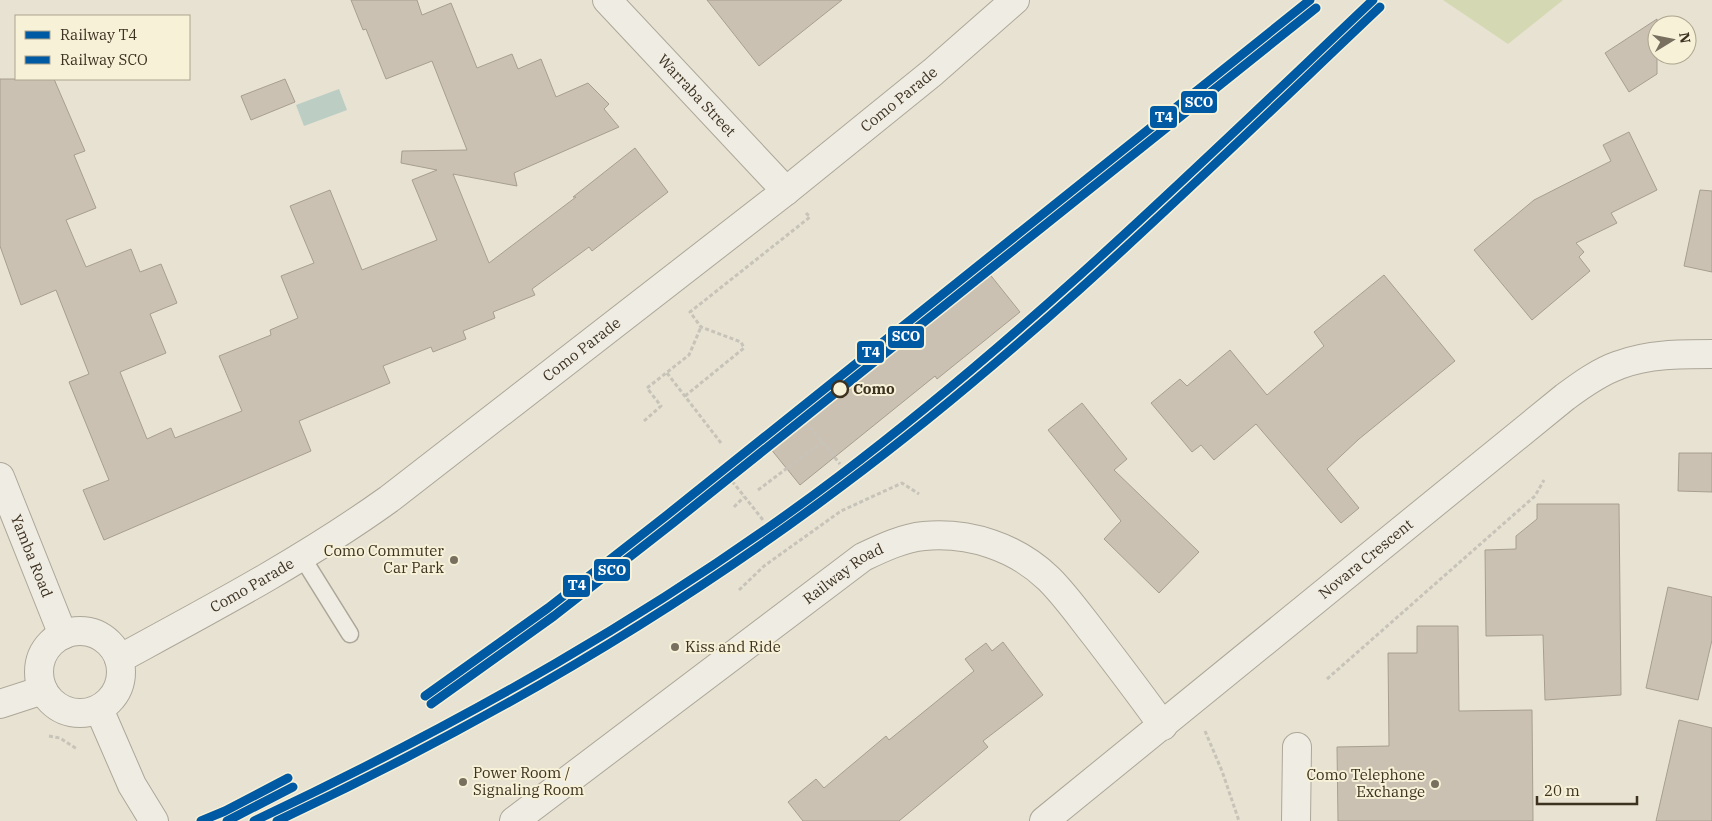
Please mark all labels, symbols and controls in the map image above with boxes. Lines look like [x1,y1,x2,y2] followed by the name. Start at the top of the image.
[15,15,190,80] legend
[1647,15,1697,65] north arrow
[60,25,137,44] text: Railway T4
[1675,31,1695,45] text: N
[60,50,148,69] text: Railway SCO
[654,50,740,140] street label: Warraba Street
[856,62,941,136] street label: Como Parade
[1180,90,1218,114] line badge: SCO
[1185,93,1213,111] text: SCO
[1149,105,1178,129] line badge: T4
[1155,108,1173,126] text: T4
[539,313,624,385] street label: Como Parade
[887,325,925,349] line badge: SCO
[892,327,920,345] text: SCO
[856,340,885,364] line badge: T4
[862,343,880,361] text: T4
[853,379,895,398] place label: Como
[831,380,849,398] marker: Como
[7,512,57,600] street label: Yamba Road
[1314,515,1417,603] street label: Novara Crescent
[799,539,886,608] street label: Railway Road
[324,541,444,577] place label: Como Commuter Car Park
[206,553,297,617] street label: Como Parade
[448,554,460,566] marker: Como Commuter Car Park
[593,558,631,582] line badge: SCO
[598,561,626,579] text: SCO
[562,574,591,598] line badge: T4
[568,576,586,594] text: T4
[685,637,781,656] place label: Kiss and Ride
[669,641,681,653] marker: Kiss and Ride
[473,763,584,799] place label: Power Room / Signaling Room
[1306,765,1425,801] place label: Como Telephone Exchange
[1537,774,1637,806] scale bar
[457,776,469,788] marker: Power Room / Signaling Room
[1429,778,1441,790] marker: Como Telephone Exchange
[1544,781,1580,800] text: 20 m

